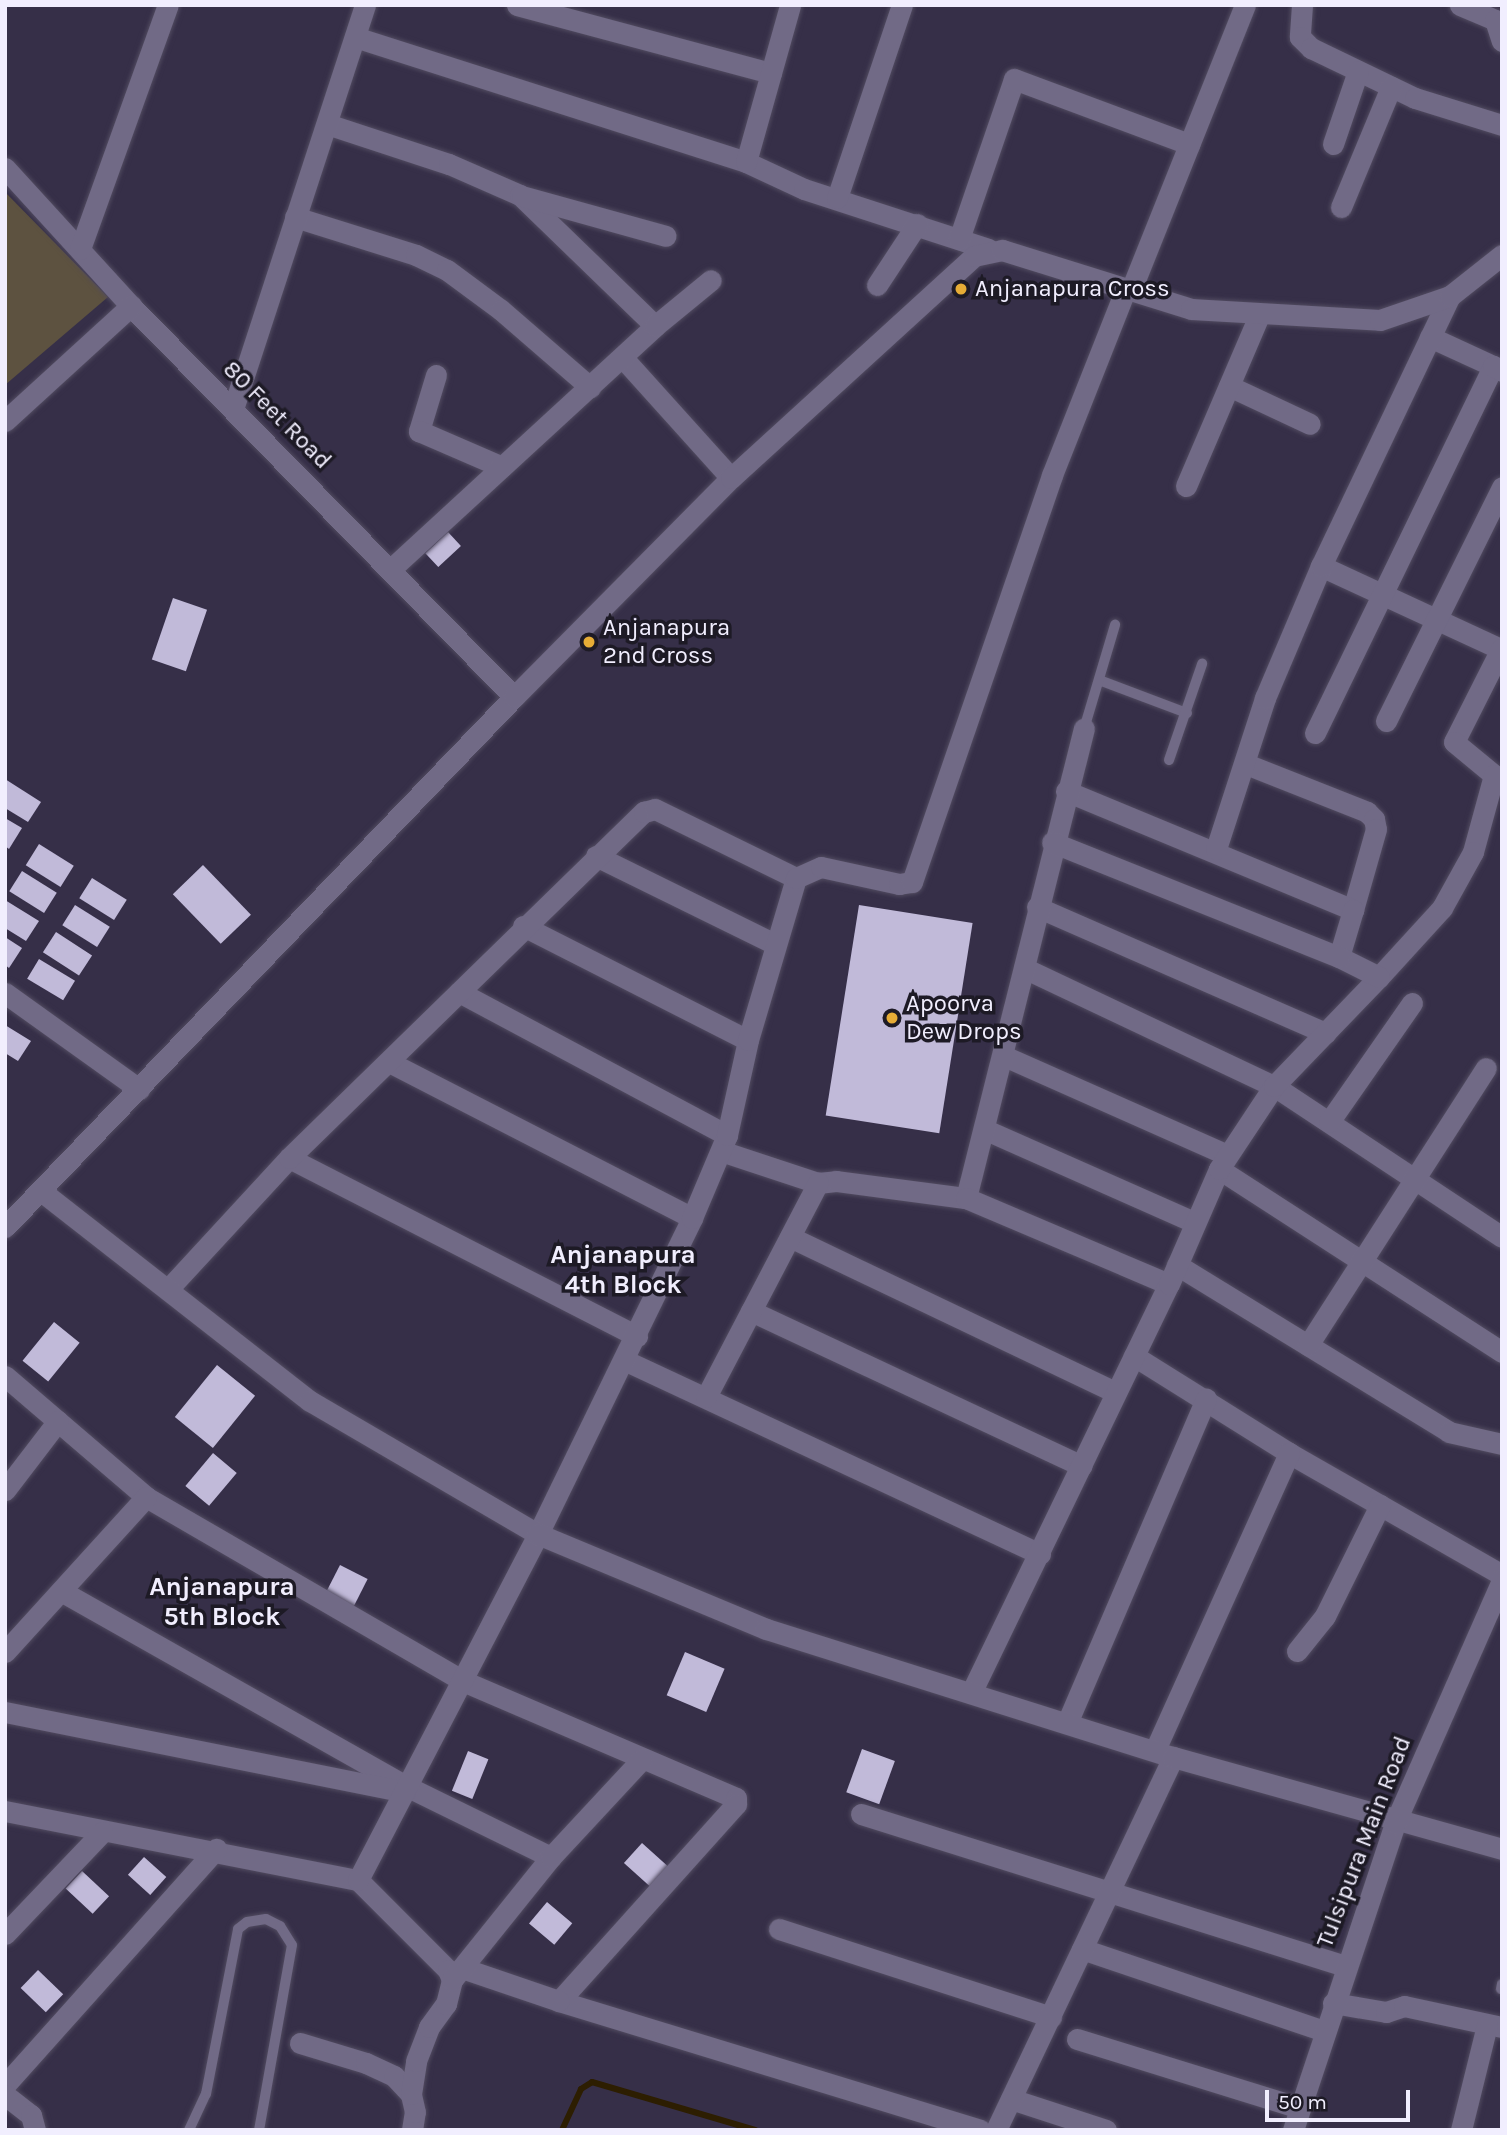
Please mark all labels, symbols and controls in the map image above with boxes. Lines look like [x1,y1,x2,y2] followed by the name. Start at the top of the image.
[975,275,1170,303] place label: Anjanapura Cross
[953,281,969,297] marker: Anjanapura Cross
[217,355,337,475] street label: 80 Feet Road
[603,614,730,670] place label: Anjanapura 2nd Cross
[581,634,597,650] marker: Anjanapura 2nd Cross
[906,990,1022,1046] place label: Apoorva Dew Drops
[884,1010,900,1026] marker: Apoorva Dew Drops
[550,1239,696,1300] district label: Anjanapura 4th Block
[149,1571,295,1632] district label: Anjanapura 5th Block
[1310,1732,1418,1952] street label: Tulsipura Main Road
[1269,2076,1414,2120] scale bar
[1278,2090,1327,2114] text: 50 m

